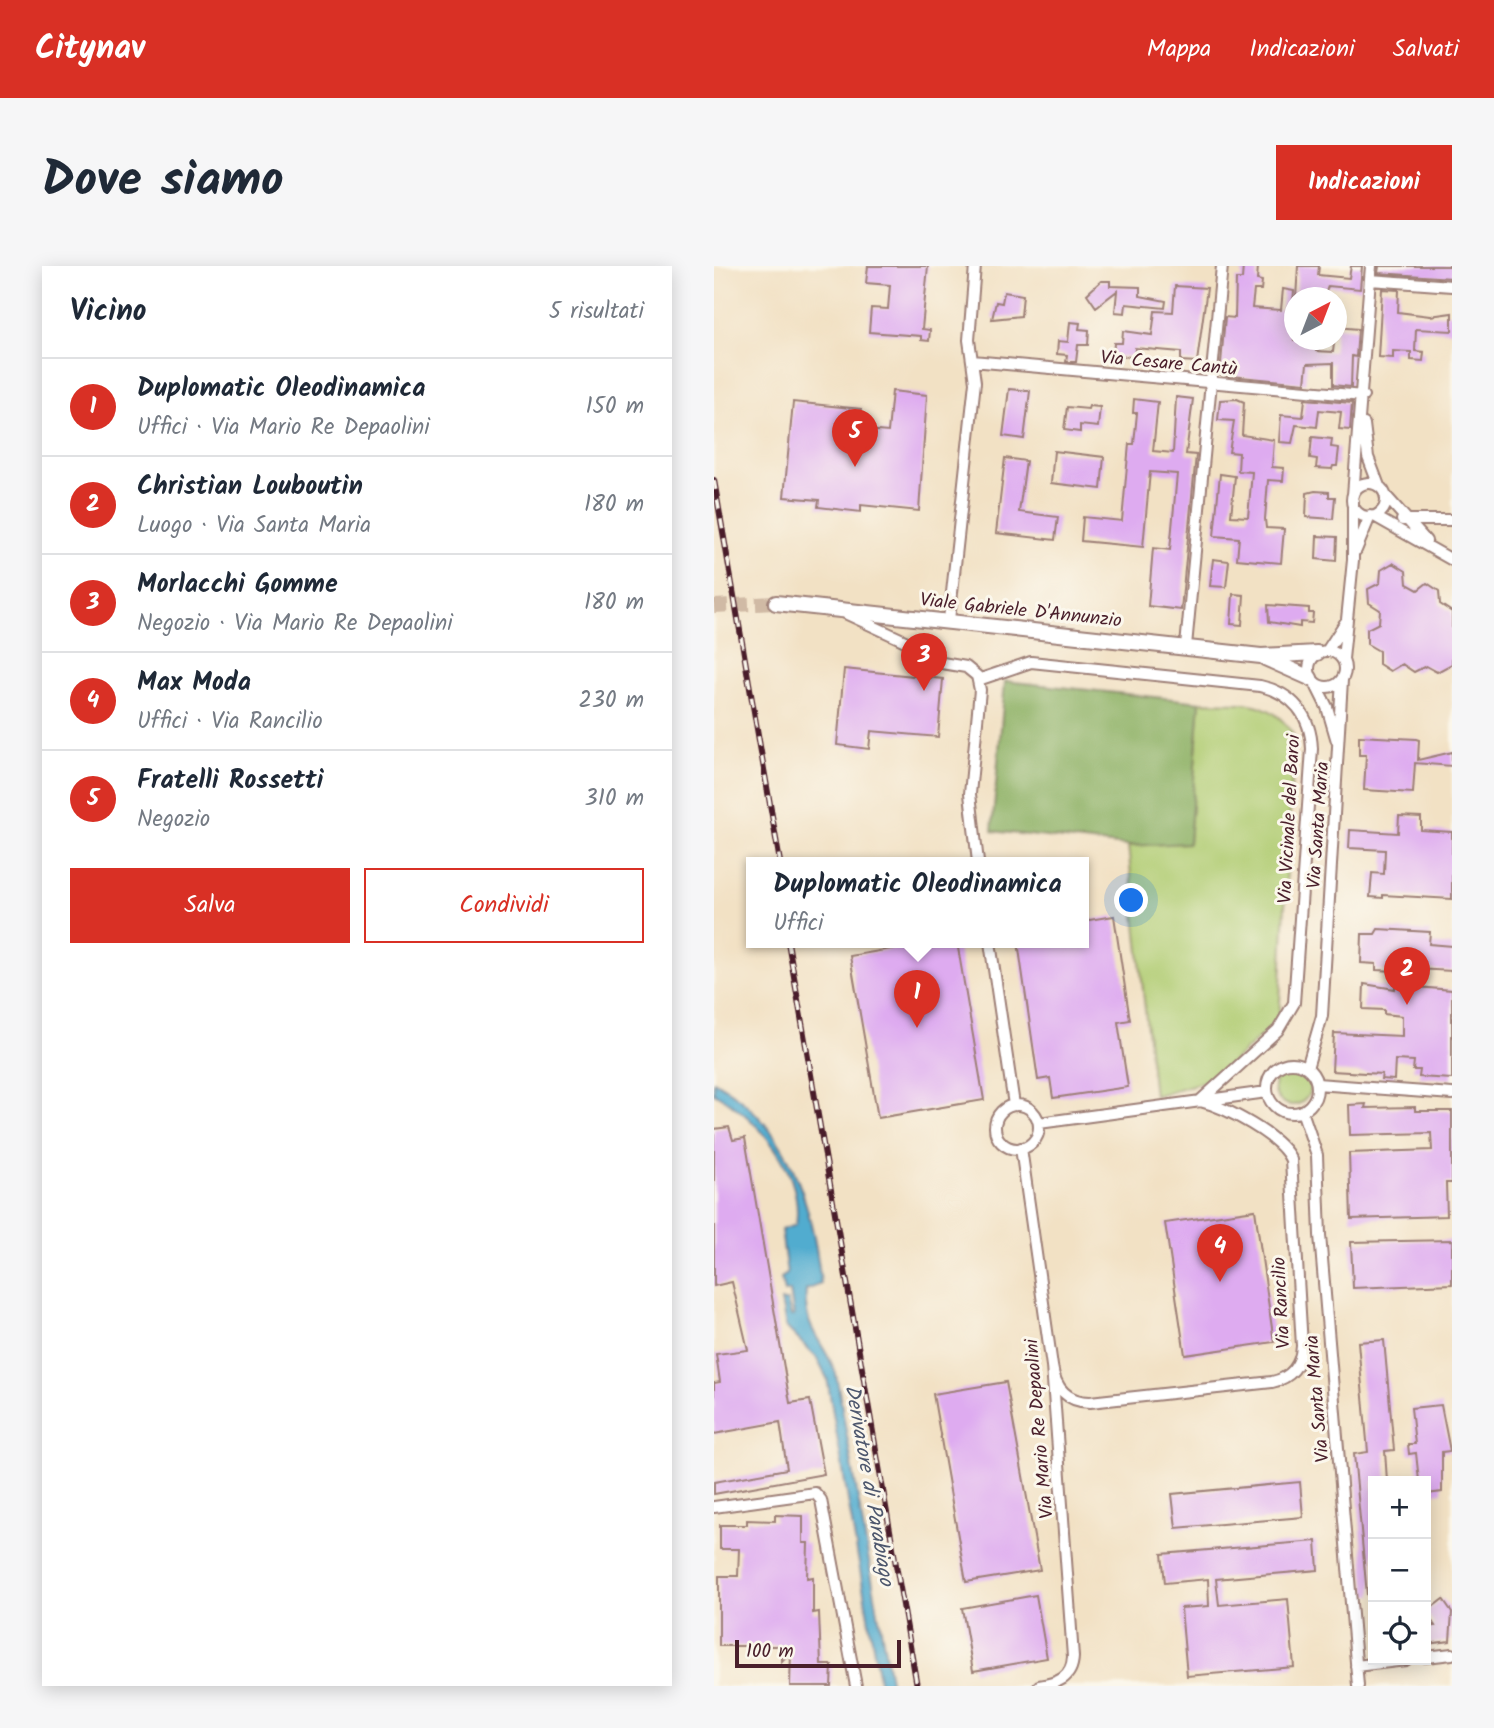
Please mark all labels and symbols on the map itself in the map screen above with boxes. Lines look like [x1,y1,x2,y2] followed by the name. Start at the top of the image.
[1284,287,1347,350] north arrow
[1099,343,1239,385] street label: Via Cesare Cantù
[832,409,878,467] pin: 5
[918,585,1123,636] street label: Viale Gabriele D'Annunzio
[901,633,947,691] pin: 3
[1271,732,1309,904] street label: Via Vicinale del Baroi
[1300,760,1338,890] street label: Via Santa Maria
[1114,883,1148,917] your location
[1384,947,1430,1005] pin: 2
[894,970,940,1028] pin: 1
[1197,1224,1243,1282] pin: 4
[1265,1256,1299,1350] street label: Via Rancilio
[1297,1334,1339,1464] street label: Via Santa Maria
[1017,1336,1063,1520] street label: Via Mario Re Depaolini
[835,1382,903,1590] water label: Derivatore di Parabiago
[735,1637,901,1669] scale bar

